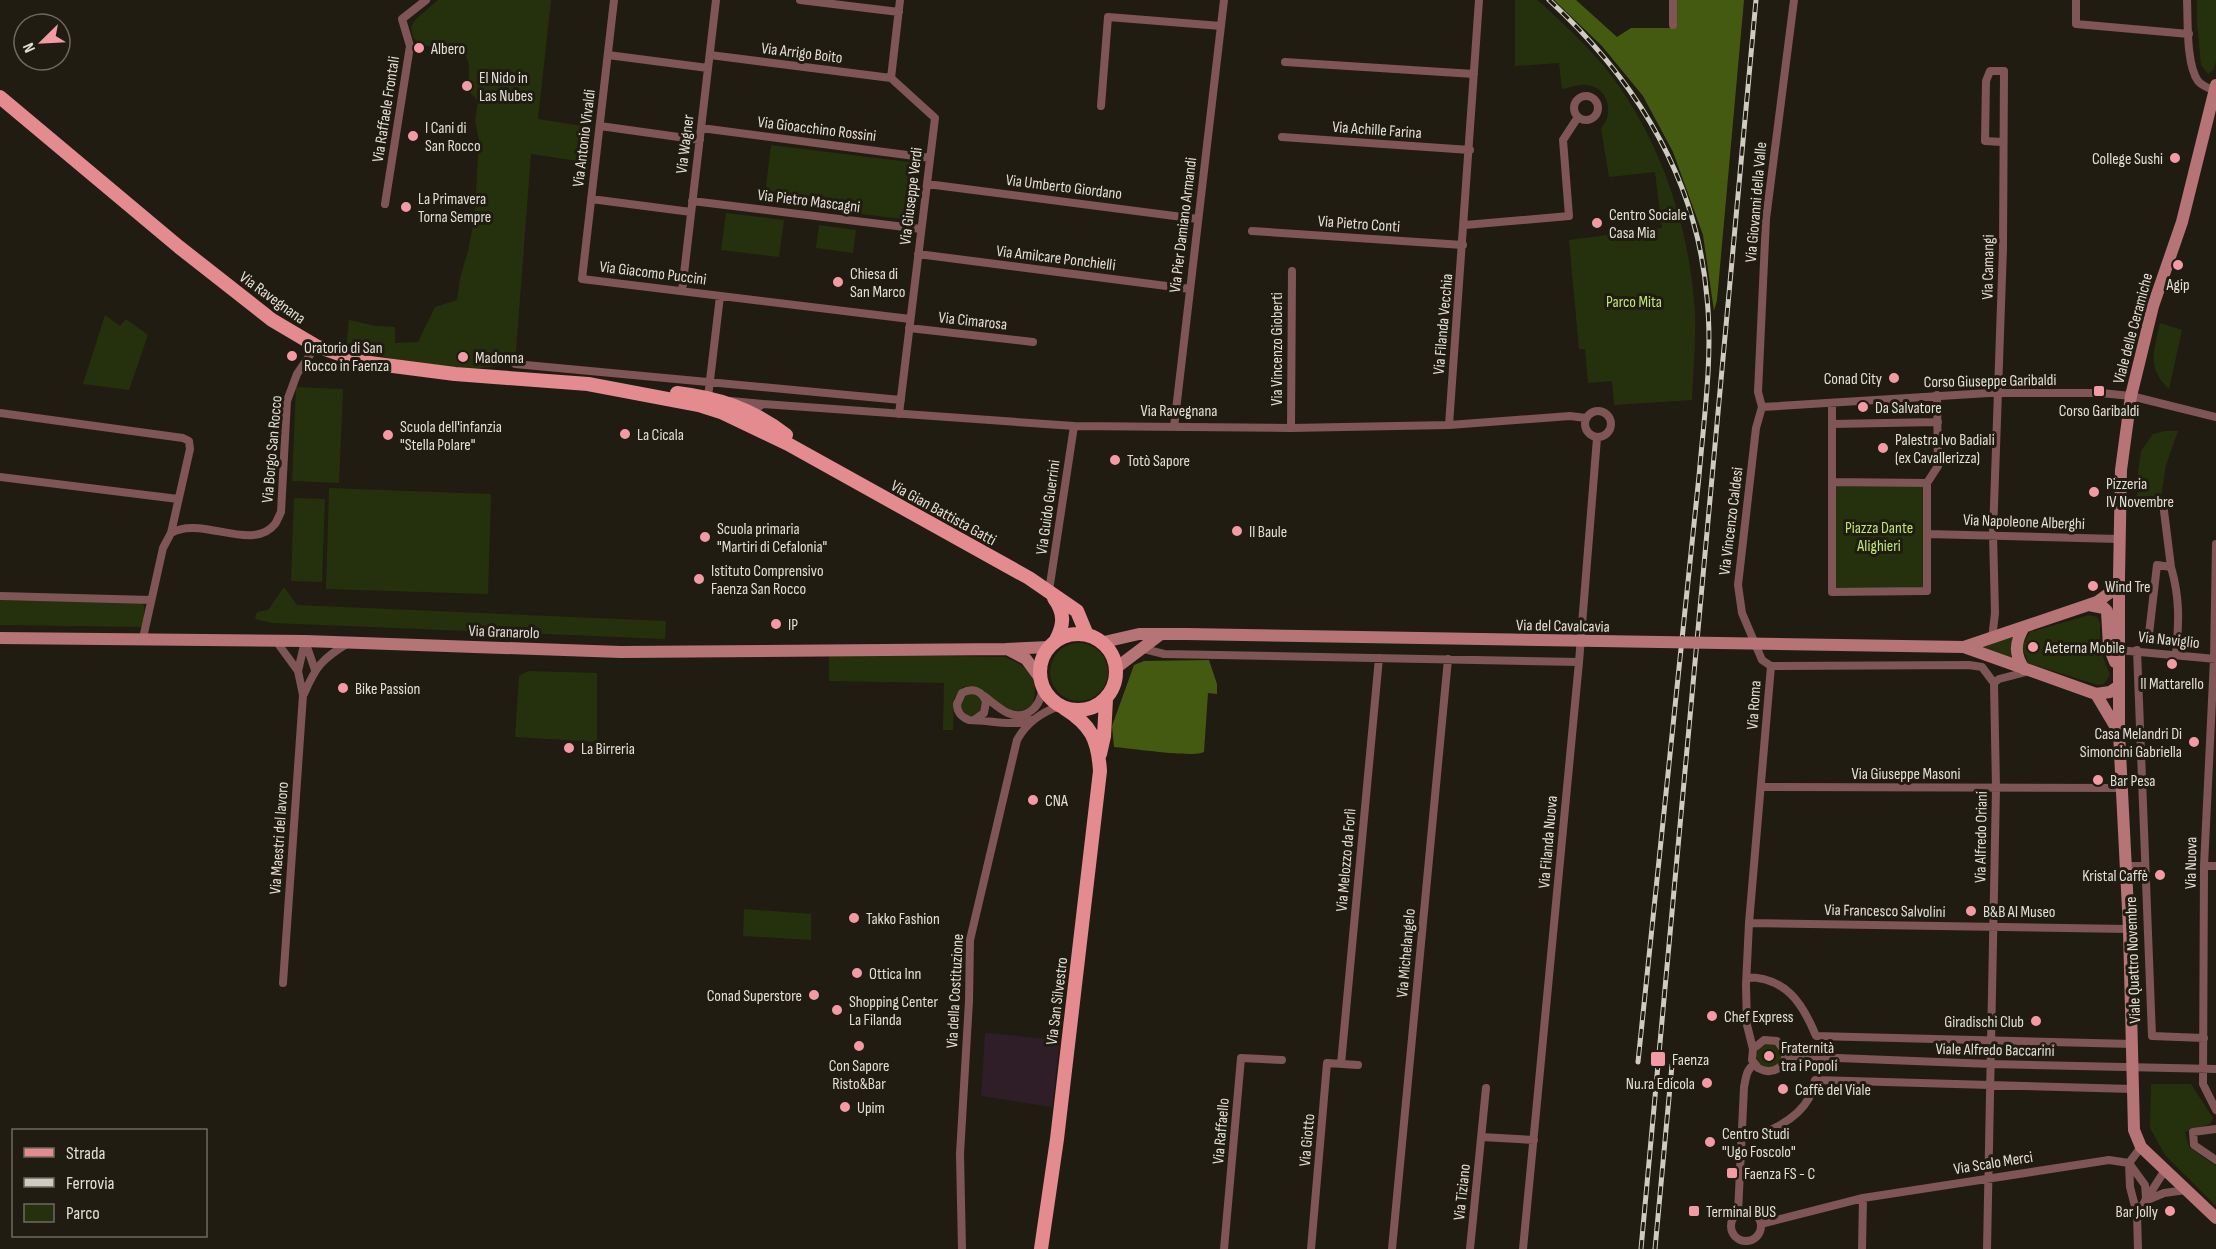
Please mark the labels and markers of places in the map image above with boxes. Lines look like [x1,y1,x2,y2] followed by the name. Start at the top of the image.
[430,40,465,59] place label: Albero
[412,41,426,55] marker: Albero
[479,69,533,106] place label: El Nido in Las Nubes
[460,79,474,93] marker: El Nido in Las Nubes
[425,119,481,156] place label: I Cani di San Rocco
[406,129,420,143] marker: I Cani di San Rocco
[2092,150,2163,169] place label: College Sushi
[2168,151,2182,165] marker: College Sushi
[418,190,491,227] place label: La Primavera Torna Sempre
[399,200,413,214] marker: La Primavera Torna Sempre
[1609,206,1687,243] place label: Centro Sociale Casa Mia
[1590,216,1604,230] marker: Centro Sociale Casa Mia
[2171,258,2185,272] marker: Agip
[850,265,905,302] place label: Chiesa di San Marco
[831,275,845,289] marker: Chiesa di San Marco
[2165,276,2190,295] place label: Agip
[304,339,389,376] place label: Oratorio di San Rocco in Faenza
[285,349,299,363] marker: Oratorio di San Rocco in Faenza
[475,349,524,368] place label: Madonna
[456,350,470,364] marker: Madonna
[1824,370,1882,389] place label: Conad City
[1887,371,1901,385] marker: Conad City
[2092,384,2106,398] marker: Corso Garibaldi
[1875,399,1942,418] place label: Da Salvatore
[1856,400,1870,414] marker: Da Salvatore
[2059,402,2139,421] place label: Corso Garibaldi
[400,418,502,455] place label: Scuola dell'infanzia "Stella Polare"
[637,426,684,445] place label: La Cicala
[618,427,632,441] marker: La Cicala
[381,428,395,442] marker: Scuola dell'infanzia "Stella Polare"
[1895,431,1995,468] place label: Palestra Ivo Badiali (ex Cavallerizza)
[1876,441,1890,455] marker: Palestra Ivo Badiali (ex Cavallerizza)
[1127,452,1190,471] place label: Totò Sapore
[1108,453,1122,467] marker: Totò Sapore
[2106,475,2174,512] place label: Pizzeria IV Novembre
[2087,485,2101,499] marker: Pizzeria IV Novembre
[717,520,827,557] place label: Scuola primaria "Martiri di Cefalonia"
[1249,523,1287,542] place label: Il Baule
[1230,524,1244,538] marker: Il Baule
[698,530,712,544] marker: Scuola primaria "Martiri di Cefalonia"
[711,562,824,599] place label: Istituto Comprensivo Faenza San Rocco
[692,572,706,586] marker: Istituto Comprensivo Faenza San Rocco
[2105,578,2151,597] place label: Wind Tre
[2086,579,2100,593] marker: Wind Tre
[788,616,798,635] place label: IP
[769,617,783,631] marker: IP
[2044,639,2125,658] place label: Aeterna Mobile
[2026,640,2040,654] marker: Aeterna Mobile
[2165,657,2179,671] marker: Il Mattarello
[2140,675,2204,694] place label: Il Mattarello
[355,680,420,699] place label: Bike Passion
[336,681,350,695] marker: Bike Passion
[2080,725,2182,762] place label: Casa Melandri Di Simoncini Gabriella
[2187,735,2201,749] marker: Casa Melandri Di Simoncini Gabriella
[581,740,635,759] place label: La Birreria
[562,741,576,755] marker: La Birreria
[2110,772,2156,791] place label: Bar Pesa
[2091,773,2105,787] marker: Bar Pesa
[1045,792,1068,811] place label: CNA
[1026,793,1040,807] marker: CNA
[2082,867,2148,886] place label: Kristal Caffè
[2153,868,2167,882] marker: Kristal Caffè
[1983,903,2055,922] place label: B&B Al Museo
[1964,904,1978,918] marker: B&B Al Museo
[866,910,940,929] place label: Takko Fashion
[847,911,861,925] marker: Takko Fashion
[869,965,921,984] place label: Ottica Inn
[850,966,864,980] marker: Ottica Inn
[707,987,802,1006] place label: Conad Superstore
[807,988,821,1002] marker: Conad Superstore
[849,993,939,1030] place label: Shopping Center La Filanda
[830,1003,844,1017] marker: Shopping Center La Filanda
[1724,1008,1794,1027] place label: Chef Express
[1705,1009,1719,1023] marker: Chef Express
[1944,1013,2024,1032] place label: Giradischi Club
[2029,1014,2043,1028] marker: Giradischi Club
[852,1039,866,1053] marker: Con Sapore Risto&Bar
[1781,1039,1837,1076] place label: Fraternità tra i Popoli
[1762,1049,1776,1063] marker: Fraternità tra i Popoli
[1649,1050,1667,1068] marker: Faenza
[1672,1051,1709,1070] place label: Faenza
[829,1057,889,1094] place label: Con Sapore Risto&Bar
[1626,1075,1695,1094] place label: Nu.ra Edicola
[1700,1076,1714,1090] marker: Nu.ra Edicola
[1795,1081,1871,1100] place label: Caffè del Viale
[1776,1082,1790,1096] marker: Caffè del Viale
[857,1099,885,1118] place label: Upim
[838,1100,852,1114] marker: Upim
[1722,1125,1796,1162] place label: Centro Studi "Ugo Foscolo"
[1703,1135,1717,1149] marker: Centro Studi "Ugo Foscolo"
[1744,1165,1815,1184] place label: Faenza FS - C
[1725,1166,1739,1180] marker: Faenza FS - C
[1706,1203,1776,1222] place label: Terminal BUS
[2115,1203,2158,1222] place label: Bar Jolly
[1687,1204,1701,1218] marker: Terminal BUS
[2163,1204,2177,1218] marker: Bar Jolly

